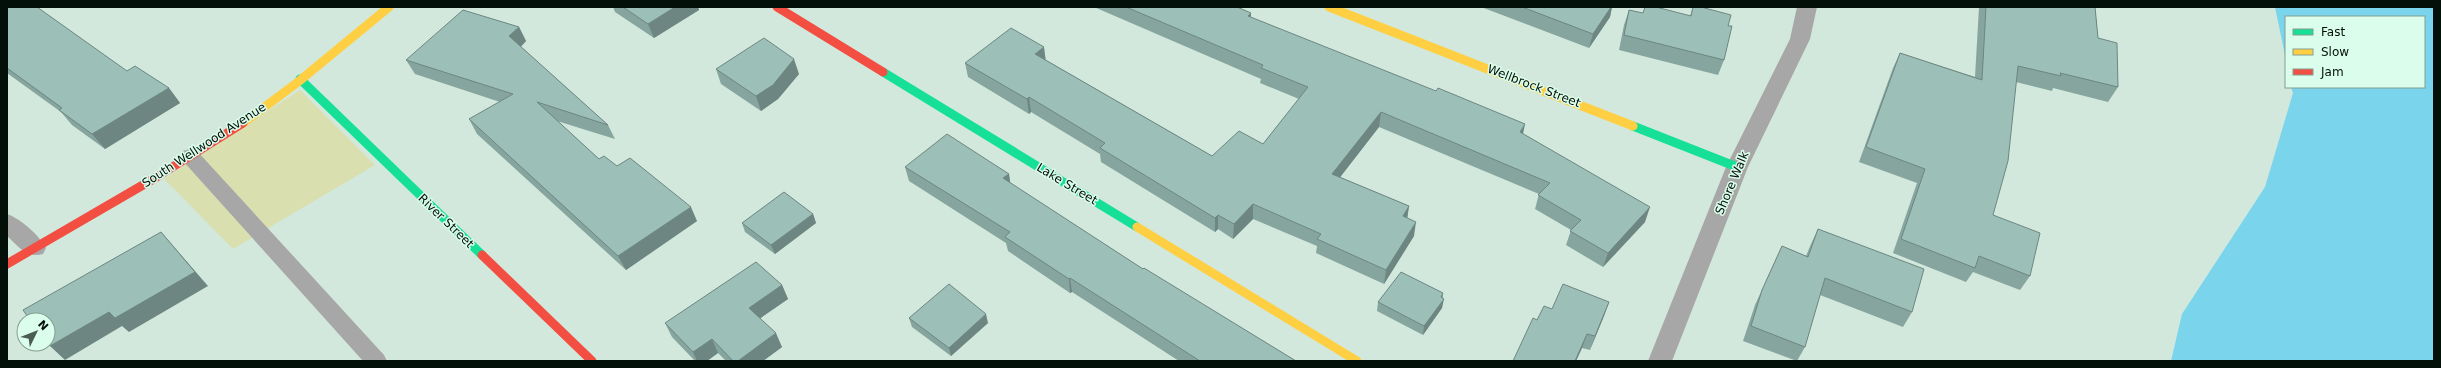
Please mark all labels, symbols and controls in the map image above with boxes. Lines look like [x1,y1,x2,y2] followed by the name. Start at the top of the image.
[2285,16,2425,88] legend
[2321,25,2345,39] text: Fast
[2321,45,2349,59] text: Slow
[1485,62,1583,110] street label: Wellbrock Street
[2320,65,2344,79] text: Jam
[140,100,268,190] street label: South Wellwood Avenue
[1712,149,1752,217] street label: Shore Walk
[1034,160,1100,208] street label: Lake Street
[415,191,477,251] street label: River Street
[16,312,56,352] north arrow
[35,318,51,333] text: N

